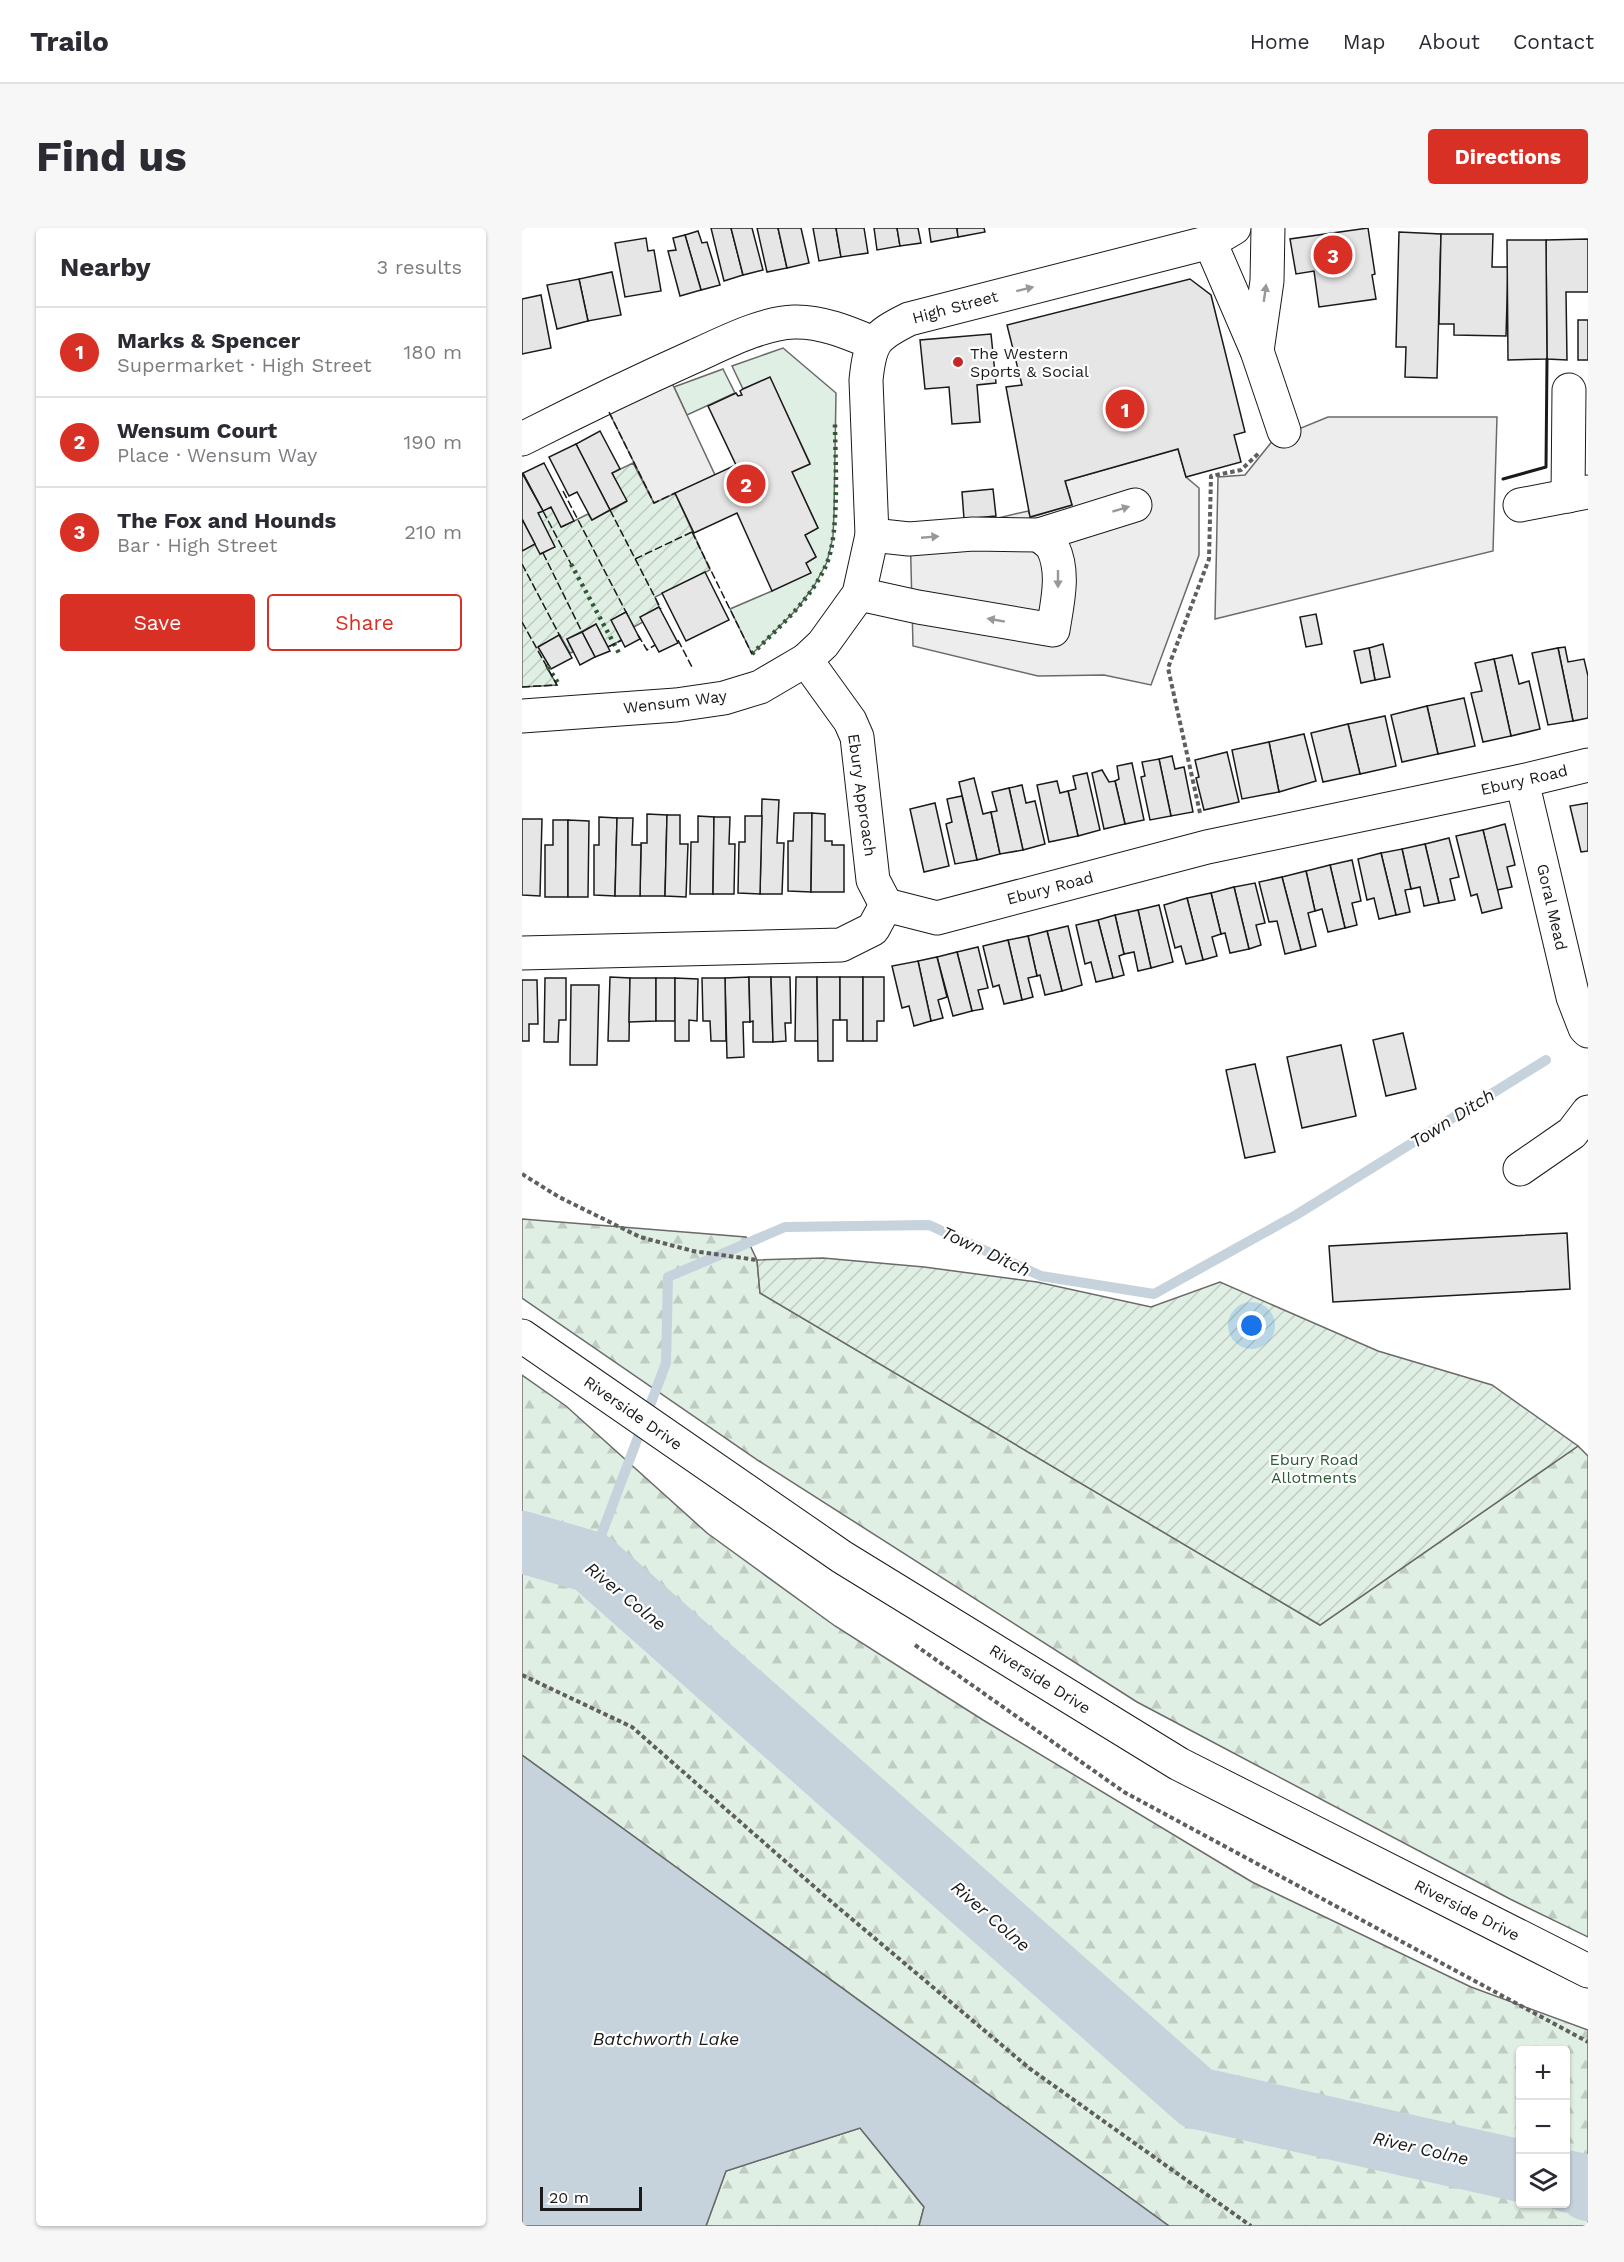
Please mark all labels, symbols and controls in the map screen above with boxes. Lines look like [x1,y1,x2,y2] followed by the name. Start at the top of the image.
[30,25,109,58] text: Trailo
[1250,29,1310,54] text: Home
[1343,29,1386,54] text: Map
[1419,29,1480,54] text: About
[1513,29,1594,54] text: Contact
[1428,129,1588,184] button: Directions
[36,132,187,181] text: Find us
[1314,232,1352,278] pin: 3
[60,252,151,282] text: Nearby
[377,255,462,279] text: 3 results
[1016,284,1034,294] one-way arrow
[1260,284,1270,303] one-way arrow
[910,286,1000,328] street label: High Street
[117,328,300,353] text: Marks & Spencer
[75,340,84,364] text: 1
[404,340,462,364] text: 180 m
[970,344,1089,381] place label: The Western Sports & Social
[117,353,372,377] text: Supermarket · High Street
[951,355,965,369] marker: The Western Sports & Social
[1106,386,1144,432] pin: 1
[117,418,277,443] text: Wensum Court
[74,430,85,454] text: 2
[404,430,462,454] text: 190 m
[117,443,317,467] text: Place · Wensum Way
[726,462,766,506] pin: 2
[1112,504,1130,513] one-way arrow
[117,508,336,533] text: The Fox and Hounds
[74,520,85,544] text: 3
[404,520,462,544] text: 210 m
[117,533,277,557] text: Bar · High Street
[920,533,939,542] one-way arrow
[1053,570,1063,589] one-way arrow
[60,594,255,651] button: Save
[267,594,462,651] button: Share
[986,615,1005,624] one-way arrow
[622,686,729,718] street label: Wensum Way
[844,732,880,858] street label: Ebury Approach
[1478,761,1570,799] street label: Ebury Road
[1533,862,1571,952] street label: Goral Mead
[1005,867,1095,909] street label: Ebury Road
[1406,1084,1498,1152] water label: Town Ditch
[938,1221,1034,1281] water label: Town Ditch
[1237,1311,1266,1340] your location
[580,1372,686,1454] street label: Riverside Drive
[1269,1450,1359,1487] park label: Ebury Road Allotments
[582,1557,670,1635] water label: River Colne
[986,1640,1094,1718] street label: Riverside Drive
[1411,1875,1523,1945] street label: Riverside Drive
[947,1876,1035,1956] water label: River Colne
[593,2028,739,2049] water label: Batchworth Lake
[1516,2046,1570,2208] map controls
[1516,2046,1570,2100] button: +
[1516,2100,1570,2154] button: −
[1371,2127,1471,2169] water label: River Colne
[1516,2154,1570,2208] button: layers
[540,2184,642,2212] scale bar
[549,2188,589,2207] text: 20 m

